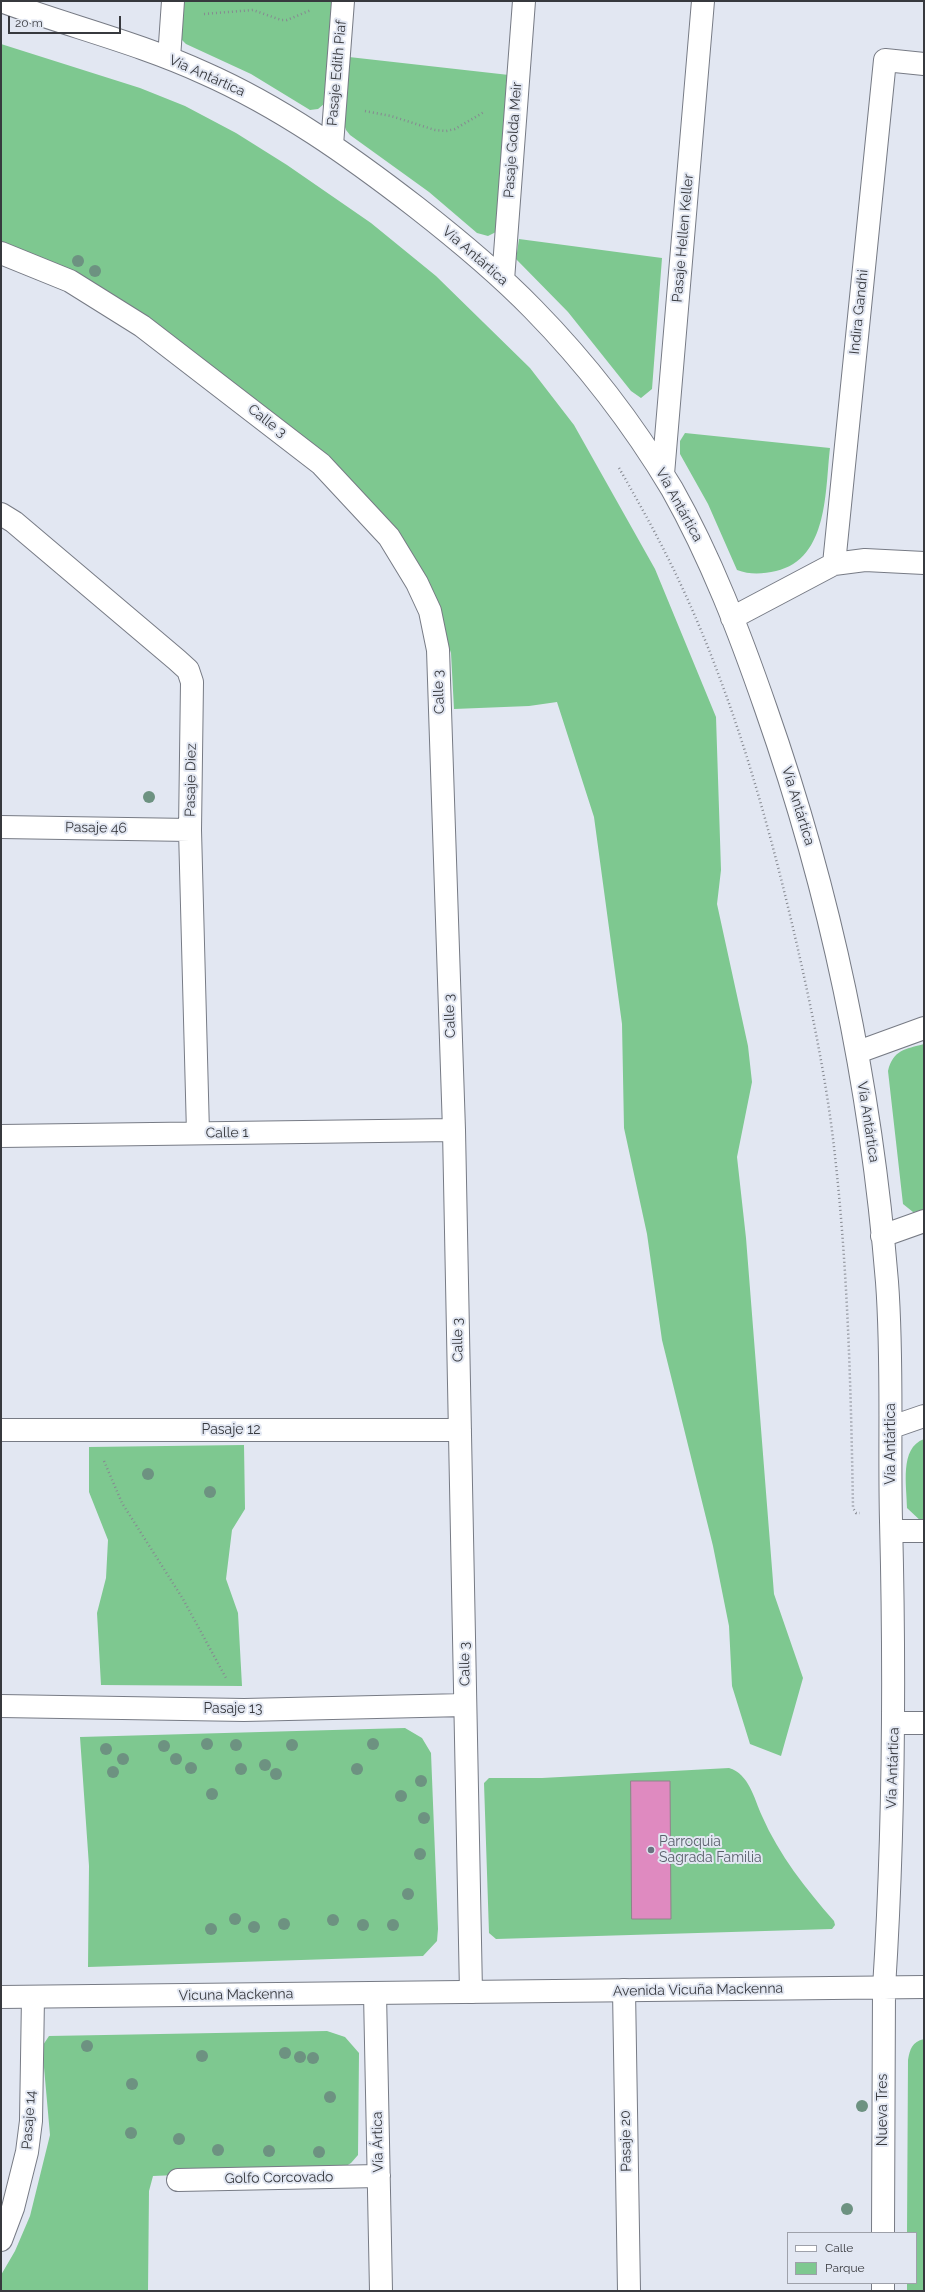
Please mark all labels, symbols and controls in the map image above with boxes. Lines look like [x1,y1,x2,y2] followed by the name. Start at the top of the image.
[10,8,123,34] scale bar
[15,16,43,30] text: 20 m
[324,19,350,127] street label: Pasaje Edith Piaf
[166,52,248,100] street label: Vía Antártica
[501,82,525,198] street label: Pasaje Golda Meir
[669,173,697,303] street label: Pasaje Hellen Keller
[439,223,511,289] street label: Vía Antártica
[846,269,872,355] street label: Indira Gandhi
[244,401,290,441] street label: Calle 3
[652,465,706,545] street label: Vía Antártica
[430,670,448,714] street label: Calle 3
[182,743,200,817] street label: Pasaje Diez
[778,765,818,847] street label: Vía Antártica
[65,819,127,837] street label: Pasaje 46
[441,994,459,1038] street label: Calle 3
[853,1080,883,1164] street label: Vía Antártica
[206,1124,248,1142] street label: Calle 1
[449,1318,467,1362] street label: Calle 3
[883,1403,899,1485] street label: Vía Antártica
[202,1422,260,1438] street label: Pasaje 12
[456,1642,474,1686] street label: Calle 3
[203,1701,263,1717] street label: Pasaje 13
[883,1727,903,1809] street label: Vía Antártica
[659,1834,762,1866] place label: Parroquia Sagrada Familia
[646,1845,656,1855] marker: Parroquia Sagrada Familia
[613,1980,783,2000] street label: Avenida Vicuña Mackenna
[179,1986,293,2004] street label: Vicuna Mackenna
[875,2074,891,2146] street label: Nueva Tres
[19,2090,39,2150] street label: Pasaje 14
[617,2110,635,2172] street label: Pasaje 20
[369,2111,387,2173] street label: Vía Ártica
[225,2169,333,2187] street label: Golfo Corcovado
[787,2232,917,2284] legend
[825,2241,853,2255] text: Calle
[825,2261,865,2275] text: Parque

